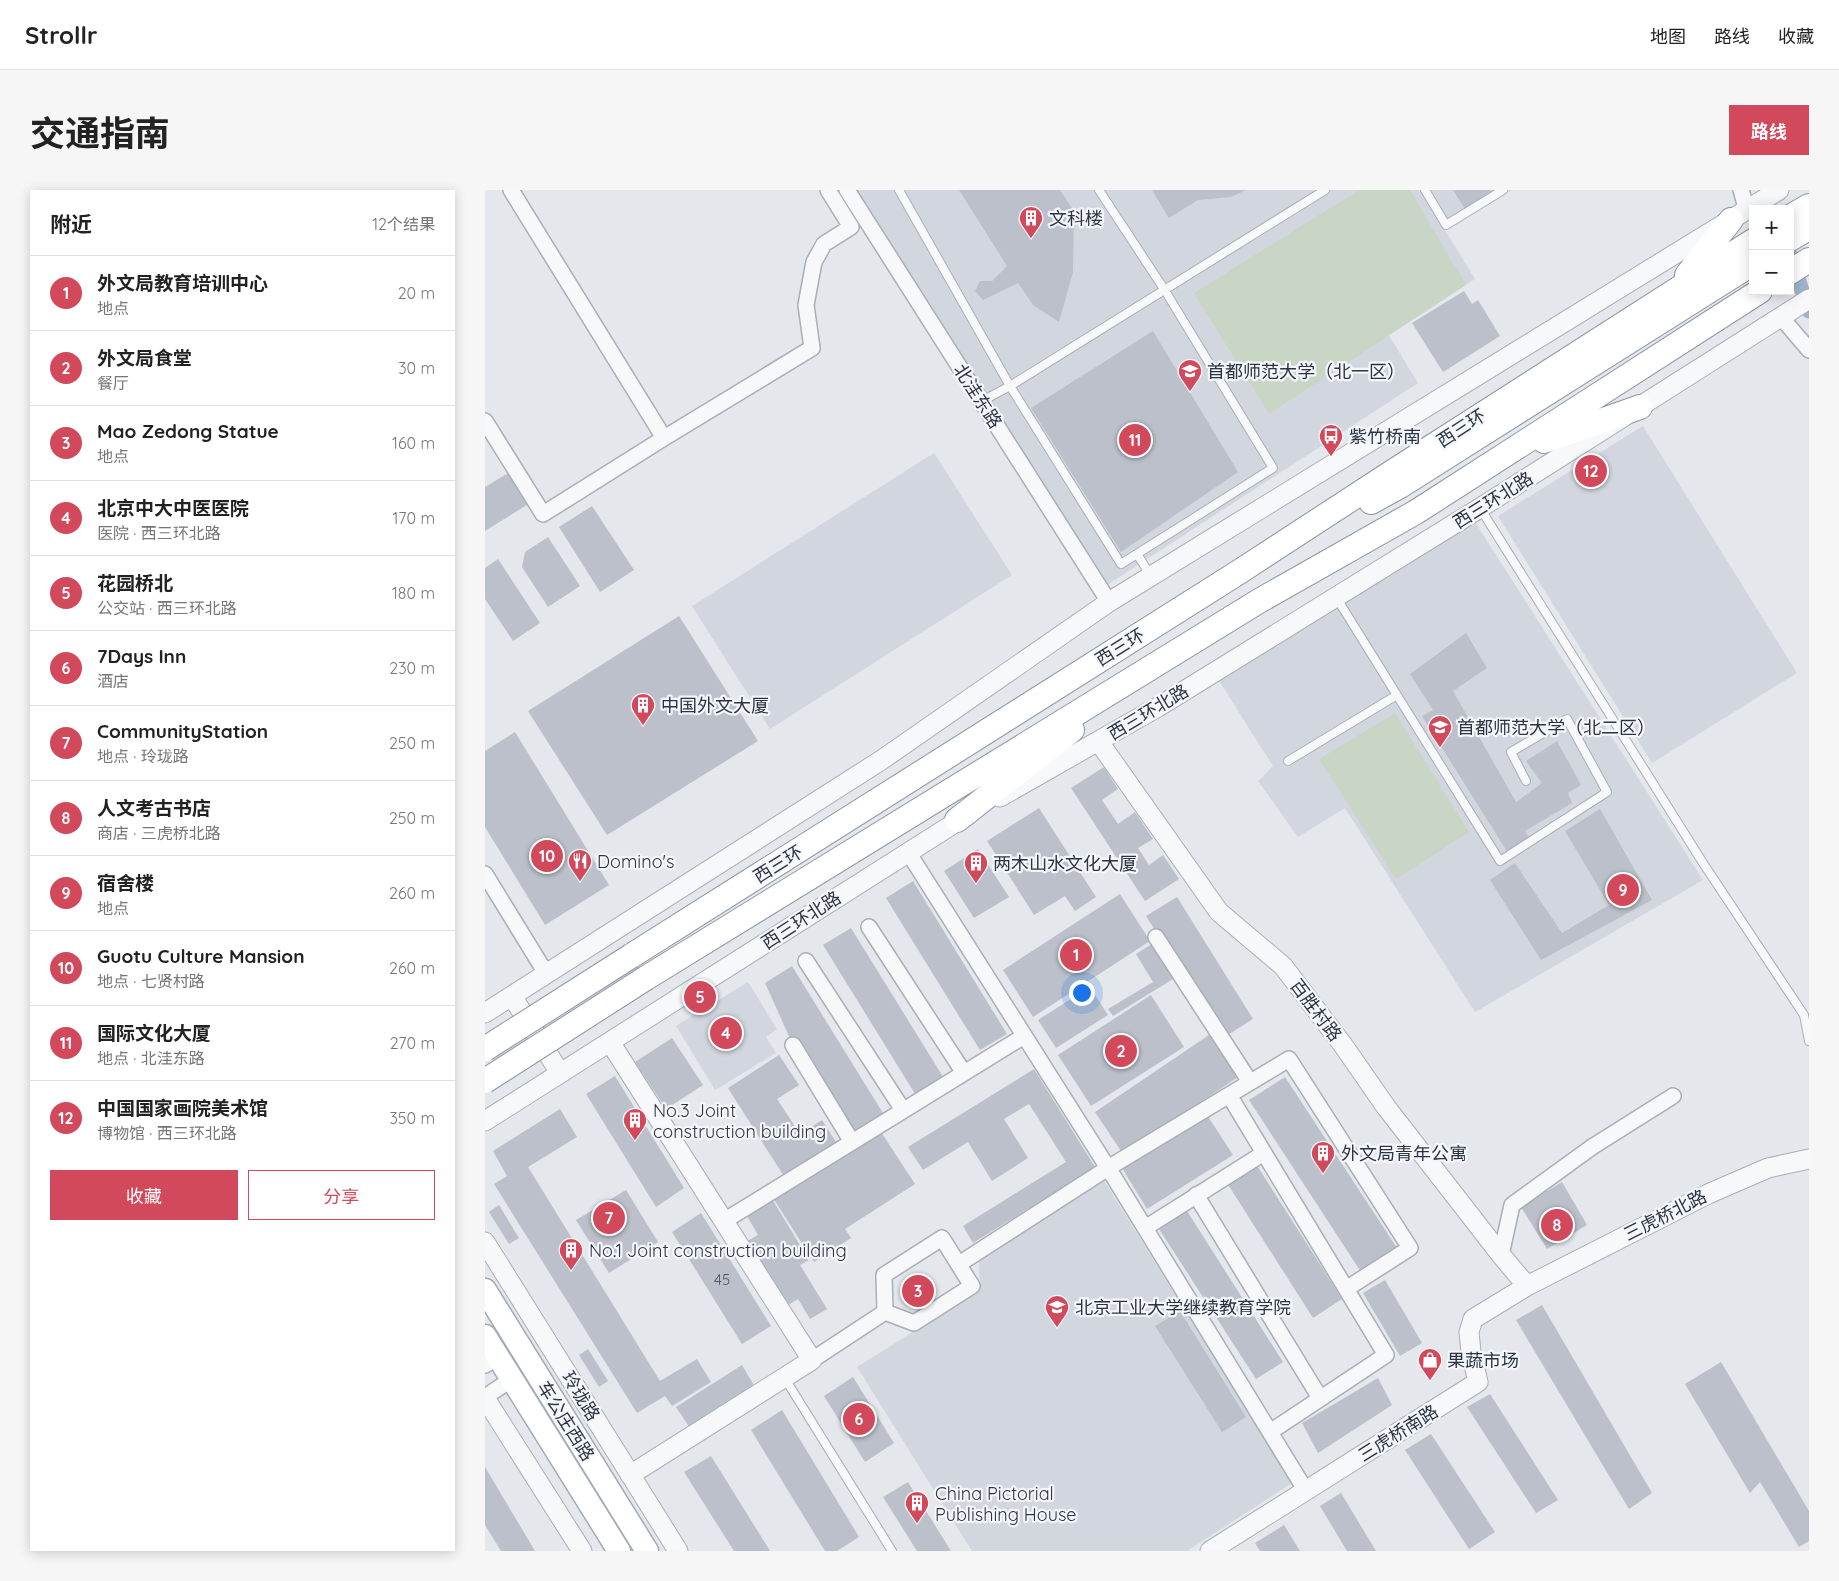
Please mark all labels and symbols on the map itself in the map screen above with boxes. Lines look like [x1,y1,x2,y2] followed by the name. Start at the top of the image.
[1018,205,1044,239] building icon: 文科楼
[1049,207,1103,230] place label: 文科楼
[1177,358,1203,392] school or university icon: 首都师范大学（北一区）
[949,360,1007,432] street label: 北洼东路
[1207,360,1405,383] place label: 首都师范大学（北一区）
[1432,404,1490,452] street label: 西三环
[1119,421,1151,459] pin: 11
[1318,423,1344,457] bus stop icon: 紫竹桥南
[1349,425,1421,448] place label: 紫竹桥南
[1575,452,1607,490] pin: 12
[1449,466,1537,534] street label: 西三环北路
[1091,623,1149,671] street label: 西三环
[1104,679,1192,745] street label: 西三环北路
[630,692,656,726] building icon: 中国外文大厦
[661,694,769,717] place label: 中国外文大厦
[1427,714,1453,748] school or university icon: 首都师范大学（北二区）
[1457,716,1655,739] place label: 首都师范大学（北二区）
[531,837,563,875] pin: 10
[749,840,807,888] street label: 西三环
[567,848,593,882] restaurant icon: Domino's
[597,850,674,873] place label: Domino's
[963,850,989,884] building icon: 两木山水文化大厦
[993,852,1137,875] place label: 两木山水文化大厦
[1607,871,1639,909] pin: 9
[757,886,845,954] street label: 西三环北路
[1060,936,1092,974] pin: 1
[1285,974,1347,1046] street label: 百胜村路
[684,978,716,1016] pin: 5
[1069,980,1095,1006] your location
[710,1014,742,1052] pin: 4
[1105,1032,1137,1070] pin: 2
[653,1099,826,1143] place label: No.3 Joint construction building
[622,1107,648,1141] building icon: No.3 Joint construction building
[1310,1140,1336,1174] building icon: 外文局青年公寓
[1341,1142,1467,1165] place label: 外文局青年公寓
[1620,1184,1710,1246] street label: 三虎桥北路
[593,1199,625,1237] pin: 7
[1541,1206,1573,1244] pin: 8
[558,1237,584,1271] building icon: No.1 Joint construction building
[589,1239,847,1262] place label: No.1 Joint construction building
[714,1270,730,1289] house number: 45
[902,1272,934,1310] pin: 3
[1044,1294,1070,1328] school or university icon: 北京工业大学继续教育学院
[1075,1296,1291,1319] place label: 北京工业大学继续教育学院
[1417,1347,1443,1381] shop icon: 果蔬市场
[1447,1349,1519,1372] place label: 果蔬市场
[557,1367,605,1425] street label: 玲珑路
[532,1377,600,1465] street label: 车公庄西路
[1354,1399,1442,1467] street label: 三虎桥南路
[843,1400,875,1438] pin: 6
[935,1482,1077,1526] place label: China Pictorial Publishing House
[904,1490,930,1524] building icon: China Pictorial Publishing House

